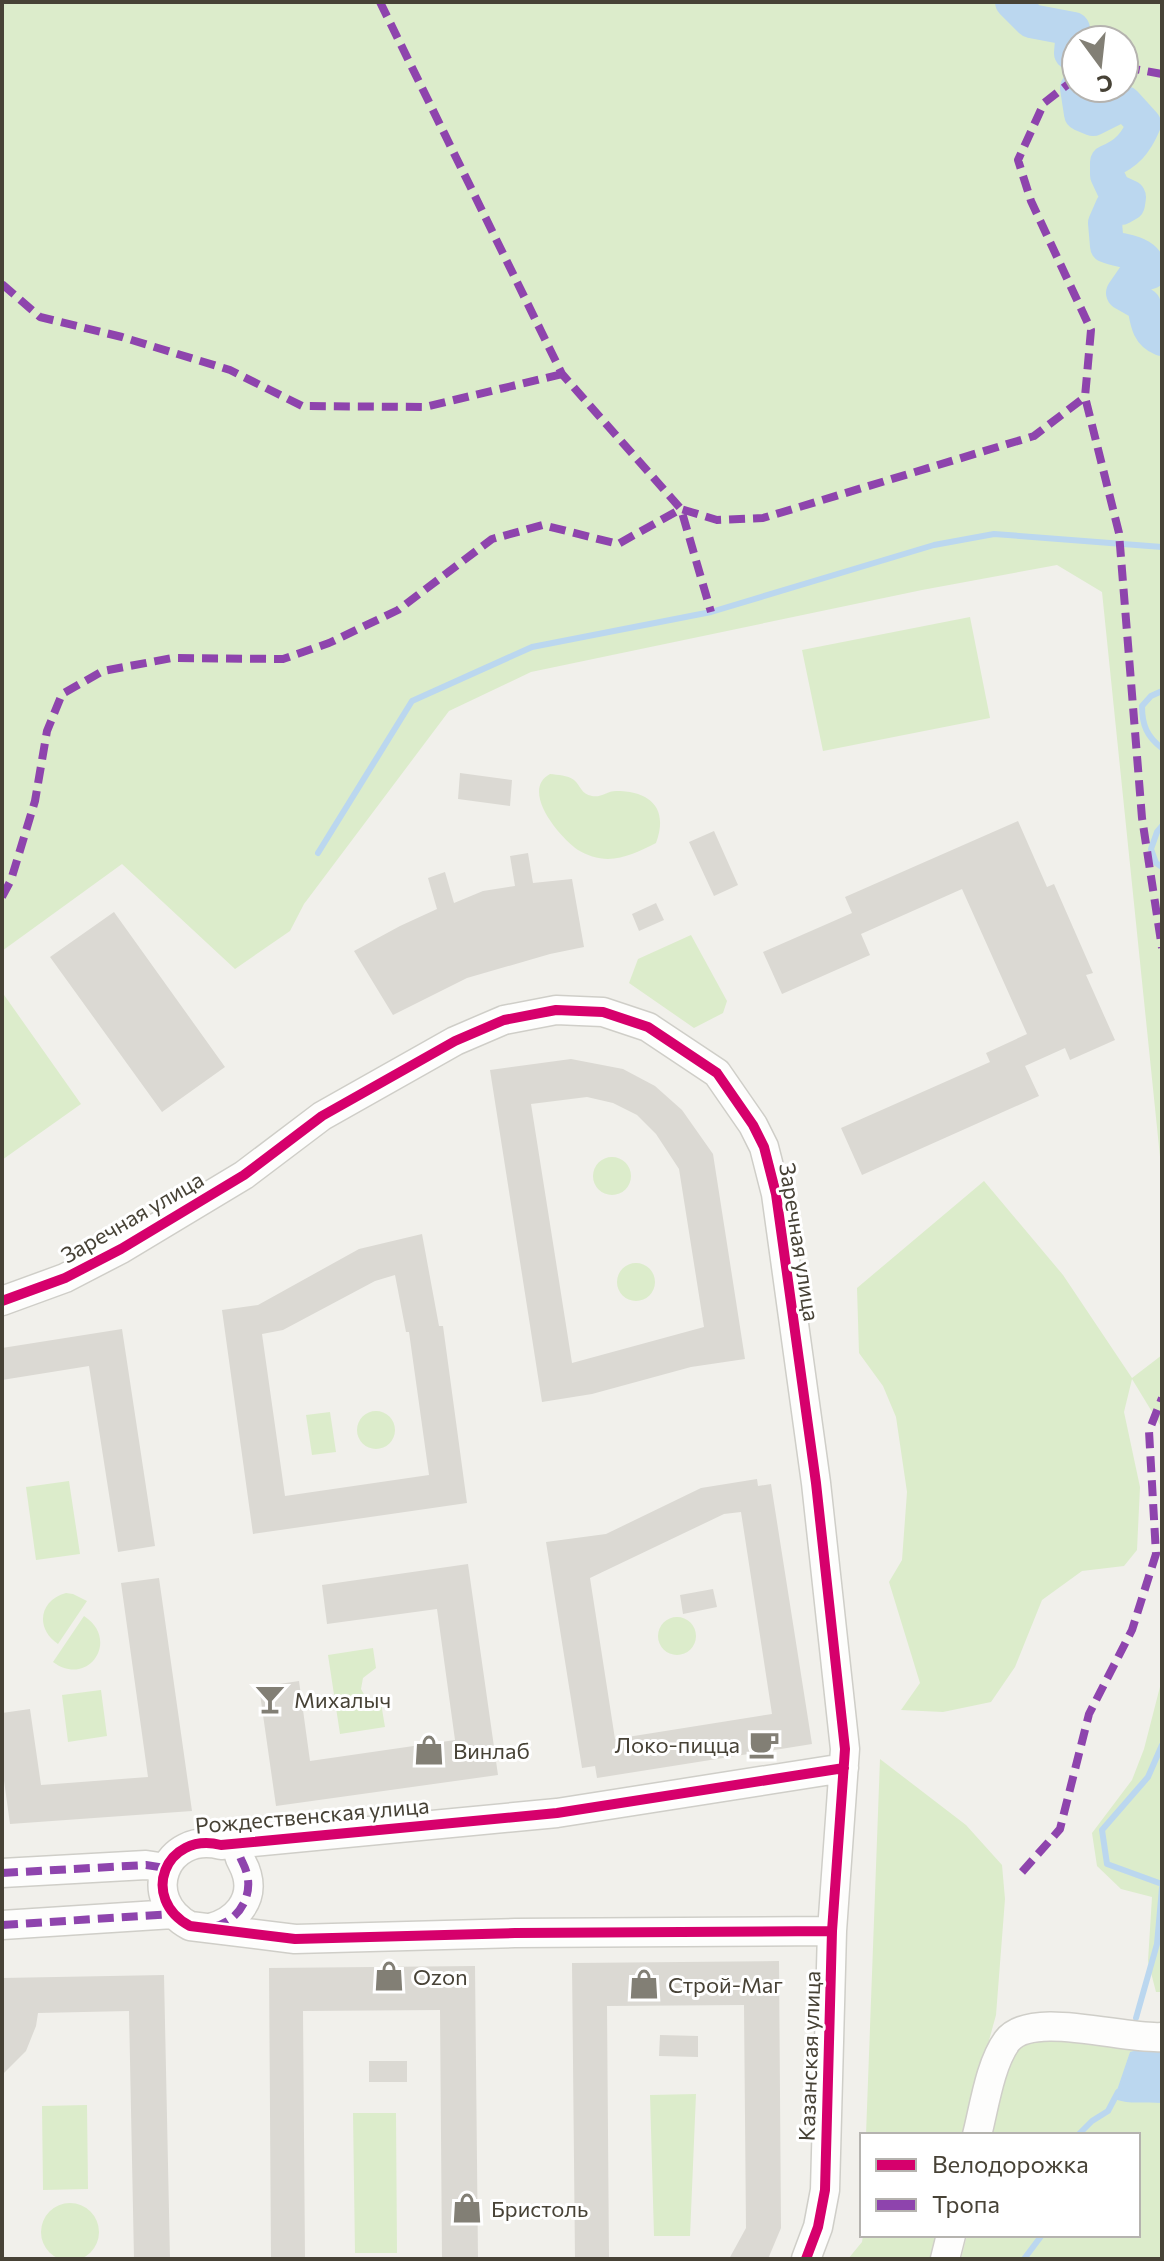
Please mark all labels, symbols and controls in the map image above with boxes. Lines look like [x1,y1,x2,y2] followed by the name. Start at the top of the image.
[1060,24,1140,104] north arrow
[1095,69,1116,99] text: С
[774,1161,826,1323] street label: Заречная улица
[56,1165,208,1269] street label: Заречная улица
[253,1682,287,1716] bar icon: Михалыч
[294,1686,391,1713] place label: Михалыч
[747,1727,781,1761] cafe icon: Локо-пицца
[614,1731,740,1758] place label: Локо-пицца
[412,1733,446,1767] shop icon: Винлаб
[453,1737,530,1764] place label: Винлаб
[194,1791,430,1839] street label: Рождественская улица
[372,1959,406,1993] shop icon: Ozon
[413,1963,468,1990] place label: Ozon
[627,1967,661,2001] shop icon: Строй-Маг
[793,1970,825,2142] street label: Казанская улица
[668,1971,783,1998] place label: Строй-Маг
[860,2133,1140,2237] legend
[932,2149,1089,2178] text: Велодорожка
[932,2189,1000,2218] text: Тропа
[450,2191,484,2225] shop icon: Бристоль
[491,2195,588,2222] place label: Бристоль

